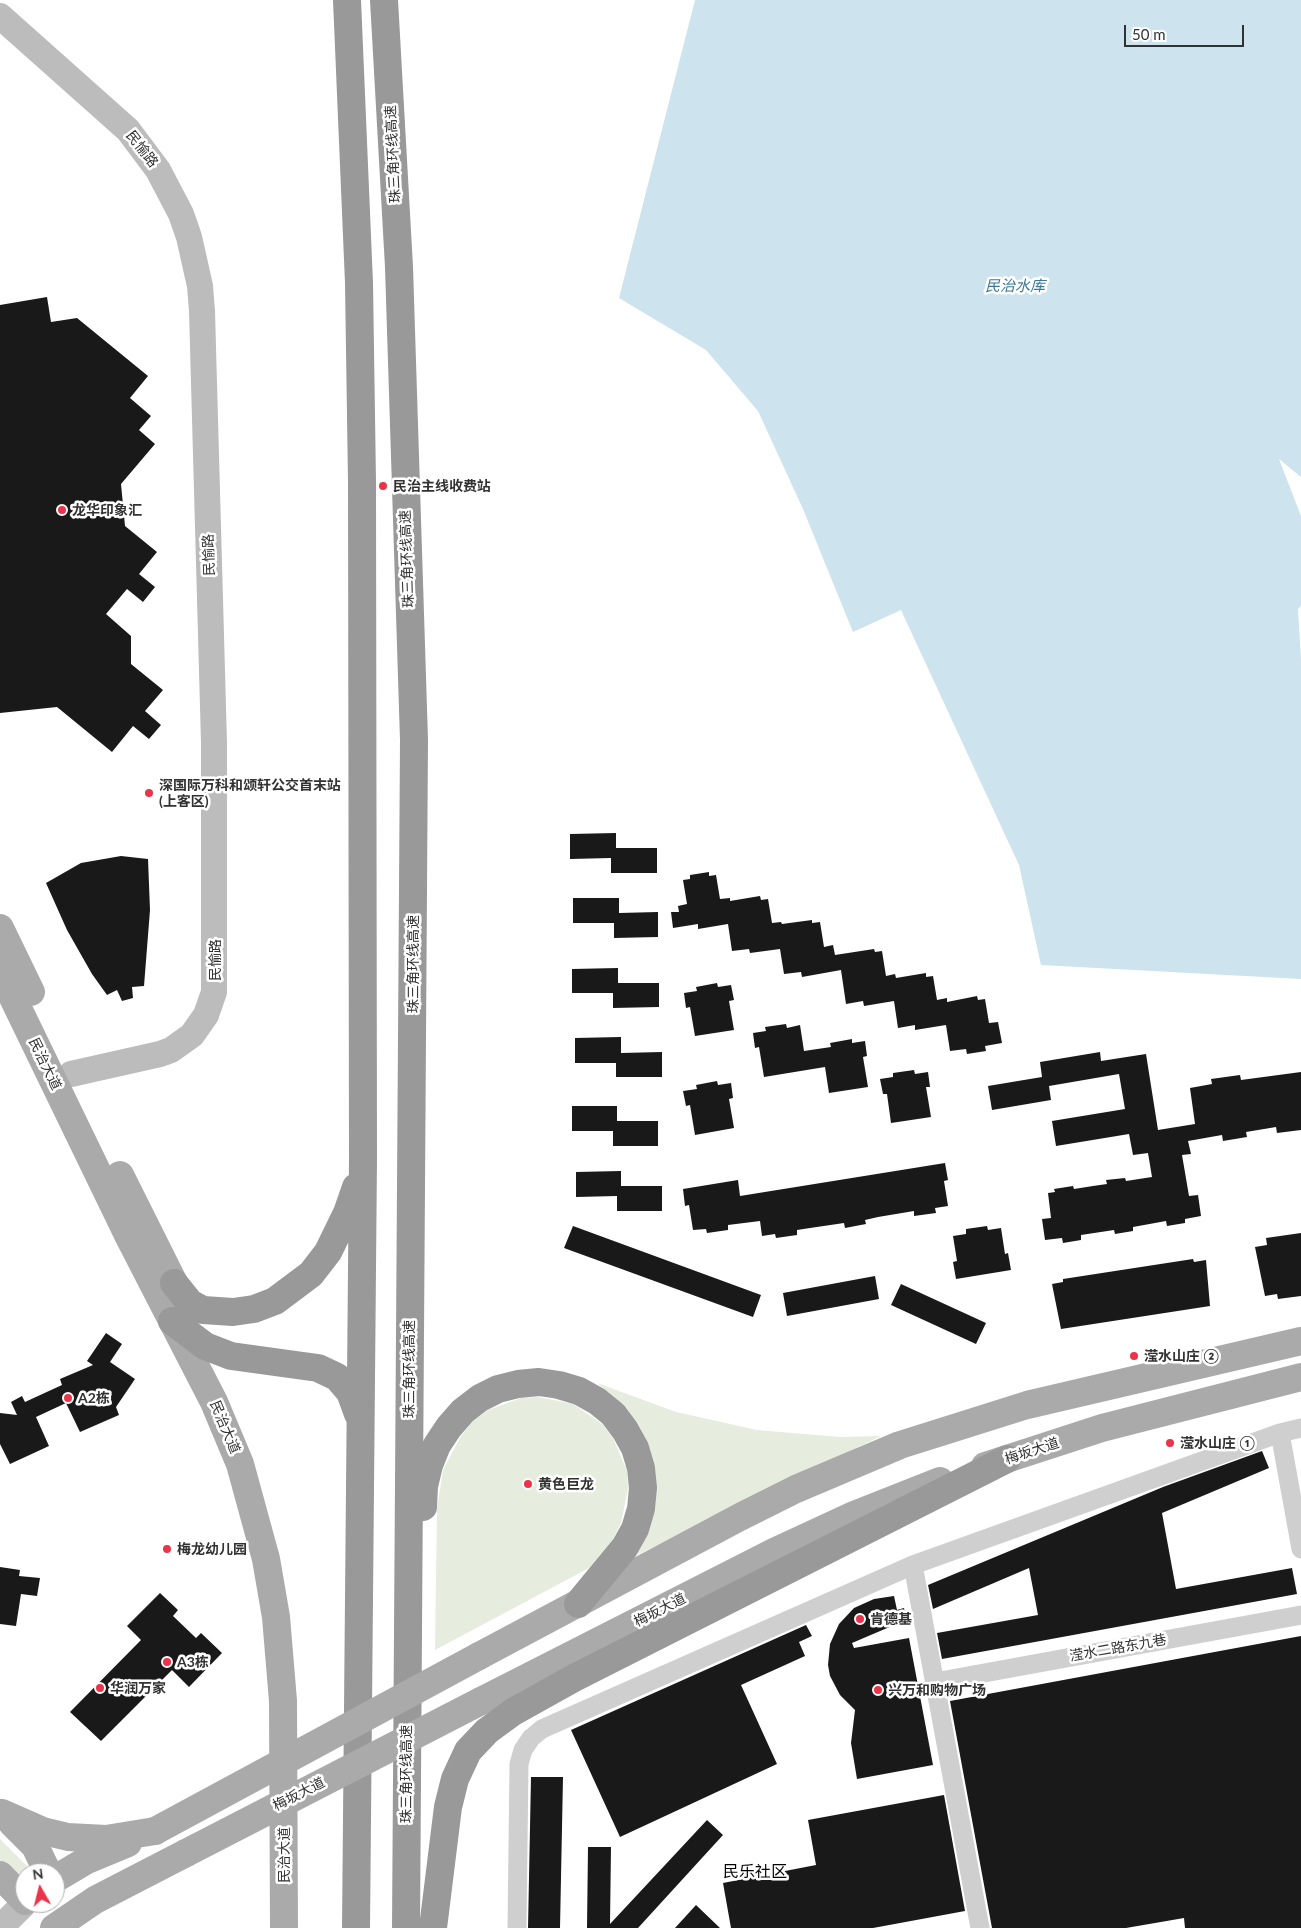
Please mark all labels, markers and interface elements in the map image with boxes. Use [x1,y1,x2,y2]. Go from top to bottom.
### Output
scale bar [1126,15,1246,47]
text: 50 m [1132,25,1166,43]
street label: 珠三角环线高速 [382,105,404,203]
street label: 民愉路 [122,127,162,171]
water label: 民治水库 [985,277,1045,295]
place label: 民治主线收费站 [393,478,491,494]
marker: 民治主线收费站 [377,480,389,492]
place label: 龙华印象汇 [72,502,142,518]
marker: 龙华印象汇 [56,504,68,516]
street label: 珠三角环线高速 [397,510,417,608]
street label: 民愉路 [200,534,218,576]
place label: 深国际万科和颂轩公交首末站 (上客区) [159,777,341,810]
marker: 深国际万科和颂轩公交首末站 (上客区) [143,787,155,799]
street label: 珠三角环线高速 [405,915,421,1013]
street label: 民愉路 [207,939,223,981]
street label: 民治大道 [25,1035,65,1093]
street label: 珠三角环线高速 [401,1320,417,1418]
place label: 滢水山庄 ② [1144,1348,1219,1364]
marker: 滢水山庄 ② [1128,1350,1140,1362]
place label: A2栋 [78,1390,110,1406]
marker: A2栋 [62,1392,74,1404]
street label: 民治大道 [206,1398,244,1456]
street label: 梅坂大道 [1003,1434,1061,1468]
place label: 滢水山庄 ① [1180,1435,1255,1451]
marker: 滢水山庄 ① [1164,1437,1176,1449]
place label: 黄色巨龙 [538,1476,594,1492]
marker: 黄色巨龙 [522,1478,534,1490]
place label: 梅龙幼儿园 [177,1541,247,1557]
marker: 梅龙幼儿园 [161,1543,173,1555]
street label: 梅坂大道 [631,1590,689,1630]
place label: 肯德基 [870,1611,912,1627]
marker: 肯德基 [854,1613,866,1625]
street label: 滢水二路东九巷 [1068,1631,1168,1665]
place label: A3栋 [177,1654,209,1670]
marker: A3栋 [161,1656,173,1668]
place label: 华润万家 [110,1680,166,1696]
marker: 华润万家 [94,1682,106,1694]
place label: 兴万和购物广场 [888,1682,986,1698]
marker: 兴万和购物广场 [872,1684,884,1696]
street label: 珠三角环线高速 [398,1725,414,1823]
street label: 梅坂大道 [270,1774,328,1814]
street label: 民治大道 [276,1827,292,1883]
district label: 民乐社区 [723,1862,787,1882]
north arrow [15,1863,65,1913]
text: N [31,1864,45,1883]

